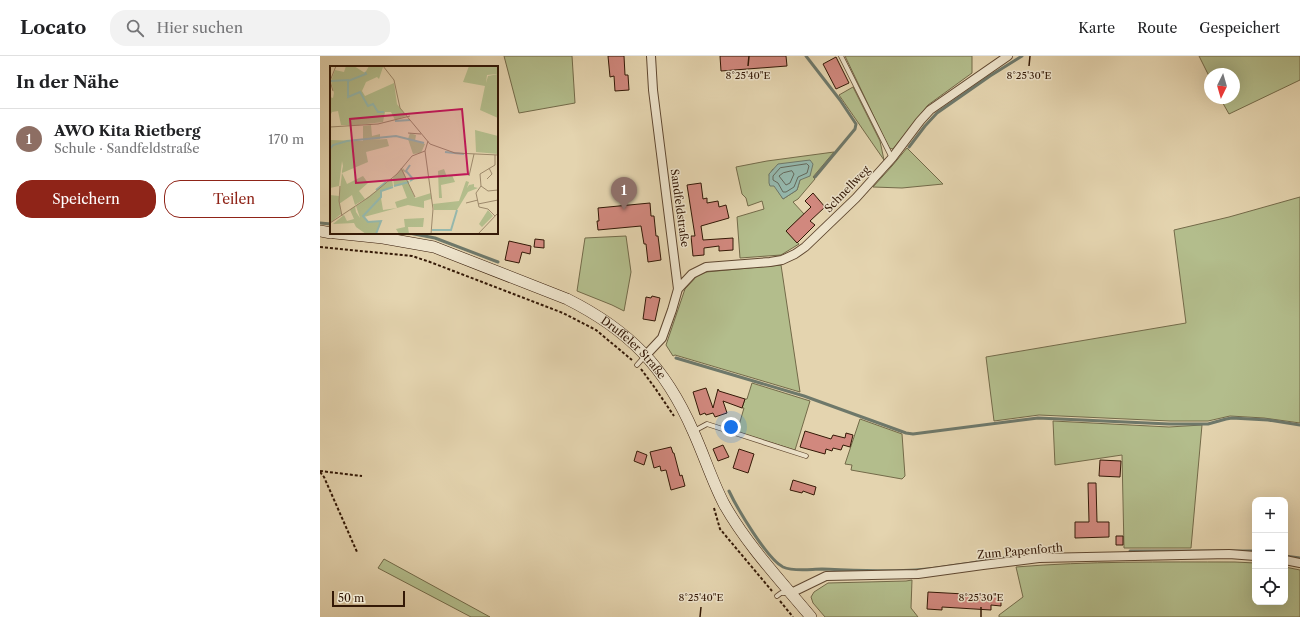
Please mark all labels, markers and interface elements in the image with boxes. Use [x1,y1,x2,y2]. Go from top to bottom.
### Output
search box [110,10,390,46]
text: Locato [20,16,86,39]
icon: search [124,17,146,39]
text: Hier suchen [156,18,243,37]
text: Karte [1078,19,1115,37]
text: Route [1137,19,1177,37]
text: Gespeichert [1199,19,1280,37]
inset map [330,66,498,234]
north arrow [1204,68,1240,104]
text: 8°25'40"E [726,69,770,82]
text: 8°25'30"E [1006,69,1052,82]
text: In der Nähe [16,72,119,92]
text: AWO Kita Rietberg [54,121,201,140]
text: 1 [26,131,32,147]
text: 170 m [268,131,304,147]
text: Schule · Sandfeldstraße [54,140,199,156]
street label: Schnellweg [821,163,873,215]
street label: Sandfeldstraße [668,168,692,248]
pin: 1 [611,177,637,210]
button: Speichern [16,180,156,218]
button: Teilen [164,180,304,218]
street label: Druffeler Straße [598,313,669,382]
your location [721,417,741,437]
map controls [1252,497,1288,605]
button: + [1252,497,1288,533]
button: − [1252,533,1288,569]
street label: Zum Papenforth [977,540,1064,562]
button: locate [1252,569,1288,605]
scale bar [332,589,405,608]
text: 50 m [338,591,364,605]
text: 8°25'40"E [679,591,723,604]
text: 8°25'30"E [958,591,1004,604]

